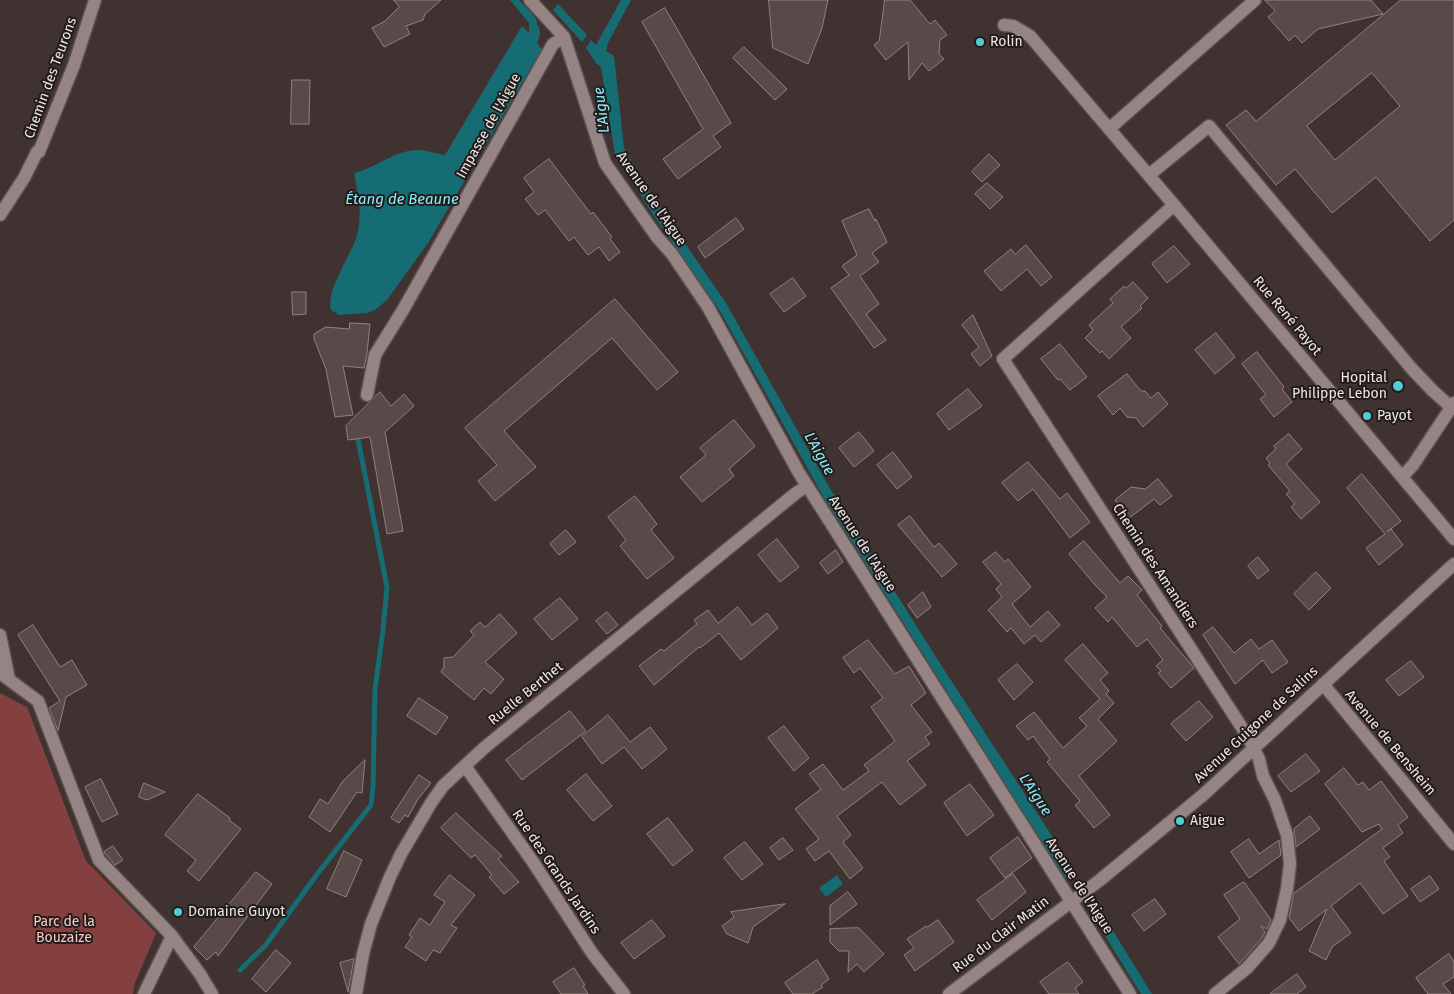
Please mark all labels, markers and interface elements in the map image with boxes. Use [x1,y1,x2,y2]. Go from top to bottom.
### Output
street label: Chemin des Teurons [21,15,81,141]
place label: Rolin [990,34,1023,50]
marker: Rolin [974,36,986,48]
street label: Impasse de l'Aigue [453,71,525,181]
water label: L'Aigue [590,86,614,134]
street label: Avenue de l'Aigue [612,149,690,249]
water label: Étang de Beaune [345,191,459,209]
street label: Rue René Payot [1249,273,1325,359]
place label: Hopital Philippe Lebon [1292,370,1387,402]
marker: Hopital Philippe Lebon [1391,379,1405,393]
place label: Payot [1377,408,1412,424]
marker: Payot [1361,410,1373,422]
water label: L'Aigue [800,429,838,479]
street label: Avenue de l'Aigue [825,493,899,595]
street label: Chemin des Amandiers [1108,501,1202,631]
street label: Ruelle Berthet [485,659,567,729]
street label: Avenue Guigone de Salins [1190,663,1322,787]
street label: Avenue de Bensheim [1341,687,1439,799]
water label: L'Aigue [1015,771,1055,819]
street label: Rue des Grands Jardins [508,807,604,937]
place label: Aigue [1190,813,1225,829]
marker: Aigue [1174,815,1186,827]
street label: Avenue de l'Aigue [1042,835,1116,937]
street label: Rue du Clair Matin [949,893,1053,977]
place label: Domaine Guyot [188,904,285,920]
marker: Domaine Guyot [172,906,184,918]
park label: Parc de la Bouzaize [33,914,95,946]

